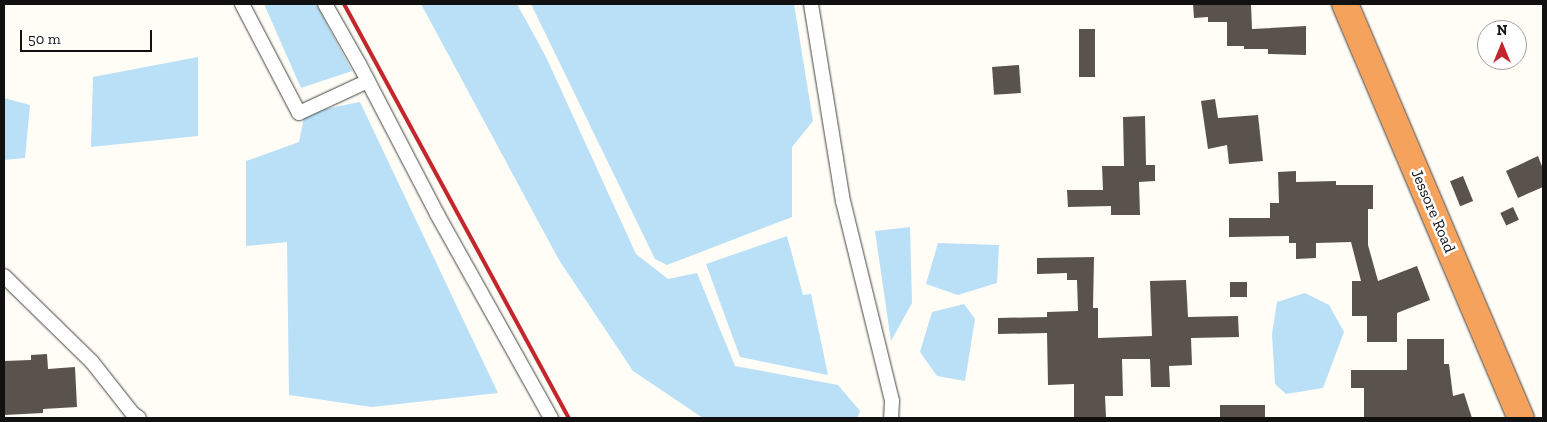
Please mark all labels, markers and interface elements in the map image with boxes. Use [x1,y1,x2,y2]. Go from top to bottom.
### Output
scale bar [22,20,155,52]
north arrow [1477,20,1527,70]
text: N [1497,22,1507,39]
text: 50 m [28,30,61,48]
street label: Jessore Road [1407,166,1459,256]

